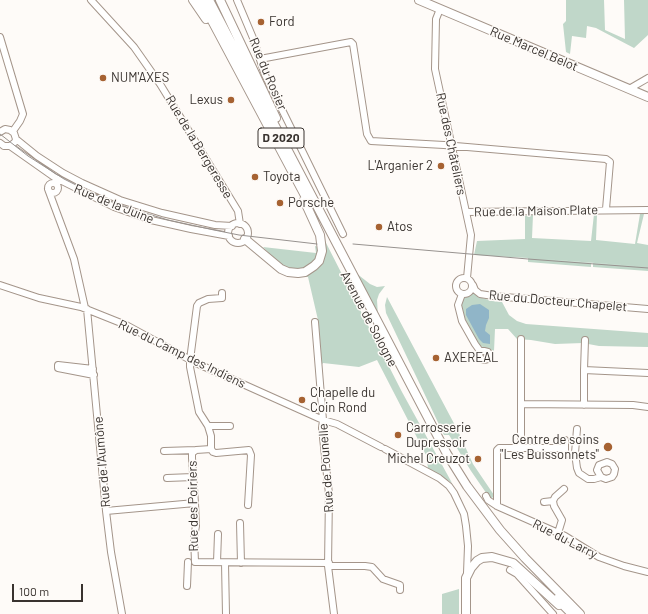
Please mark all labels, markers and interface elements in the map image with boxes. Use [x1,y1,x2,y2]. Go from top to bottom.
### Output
place label: Ford [269,14,295,30]
marker: Ford [256,17,266,27]
street label: Rue Marcel Belot [488,23,580,75]
street label: Rue du Rosier [246,35,290,113]
place label: NUM'AXES [111,70,169,86]
marker: NUM'AXES [98,73,108,83]
street label: Rue des Châteliers [433,91,469,197]
place label: Lexus [189,92,223,108]
street label: Rue de la Bergeresse [162,93,236,201]
marker: Lexus [226,95,236,105]
road number: D 2020 [258,128,304,148]
place label: L'Arganier 2 [368,158,433,174]
marker: L'Arganier 2 [436,161,446,171]
place label: Toyota [263,169,300,185]
marker: Toyota [250,172,260,182]
street label: Rue de la Juine [72,181,156,227]
place label: Porsche [288,195,334,211]
marker: Porsche [275,198,285,208]
street label: Rue de la Maison Plate [474,202,598,220]
place label: Atos [387,219,413,235]
marker: Atos [374,222,384,232]
street label: Avenue de Sologne [337,269,401,369]
street label: Rue du Docteur Chapelet [488,287,628,315]
street label: Rue du Camp des Indiens [116,316,248,392]
place label: AXEREAL [444,350,498,366]
marker: AXEREAL [431,353,441,363]
place label: Chapelle du Coin Rond [310,385,375,416]
marker: Chapelle du Coin Rond [297,395,307,405]
street label: Rue de l'Aumône [90,416,114,508]
place label: Carrosserie Dupressoir [406,420,471,451]
street label: Rue de Pounelle [315,423,337,513]
marker: Carrosserie Dupressoir [393,430,403,440]
place label: Centre de soins "Les Buissonnets" [500,432,599,463]
marker: Centre de soins "Les Buissonnets" [602,441,614,453]
place label: Michel Creuzot [387,451,470,467]
marker: Michel Creuzot [473,454,483,464]
street label: Rue des Poiriers [184,460,202,552]
street label: Rue du Larry [530,516,600,562]
scale bar [14,576,85,602]
text: 100 m [19,584,49,598]

